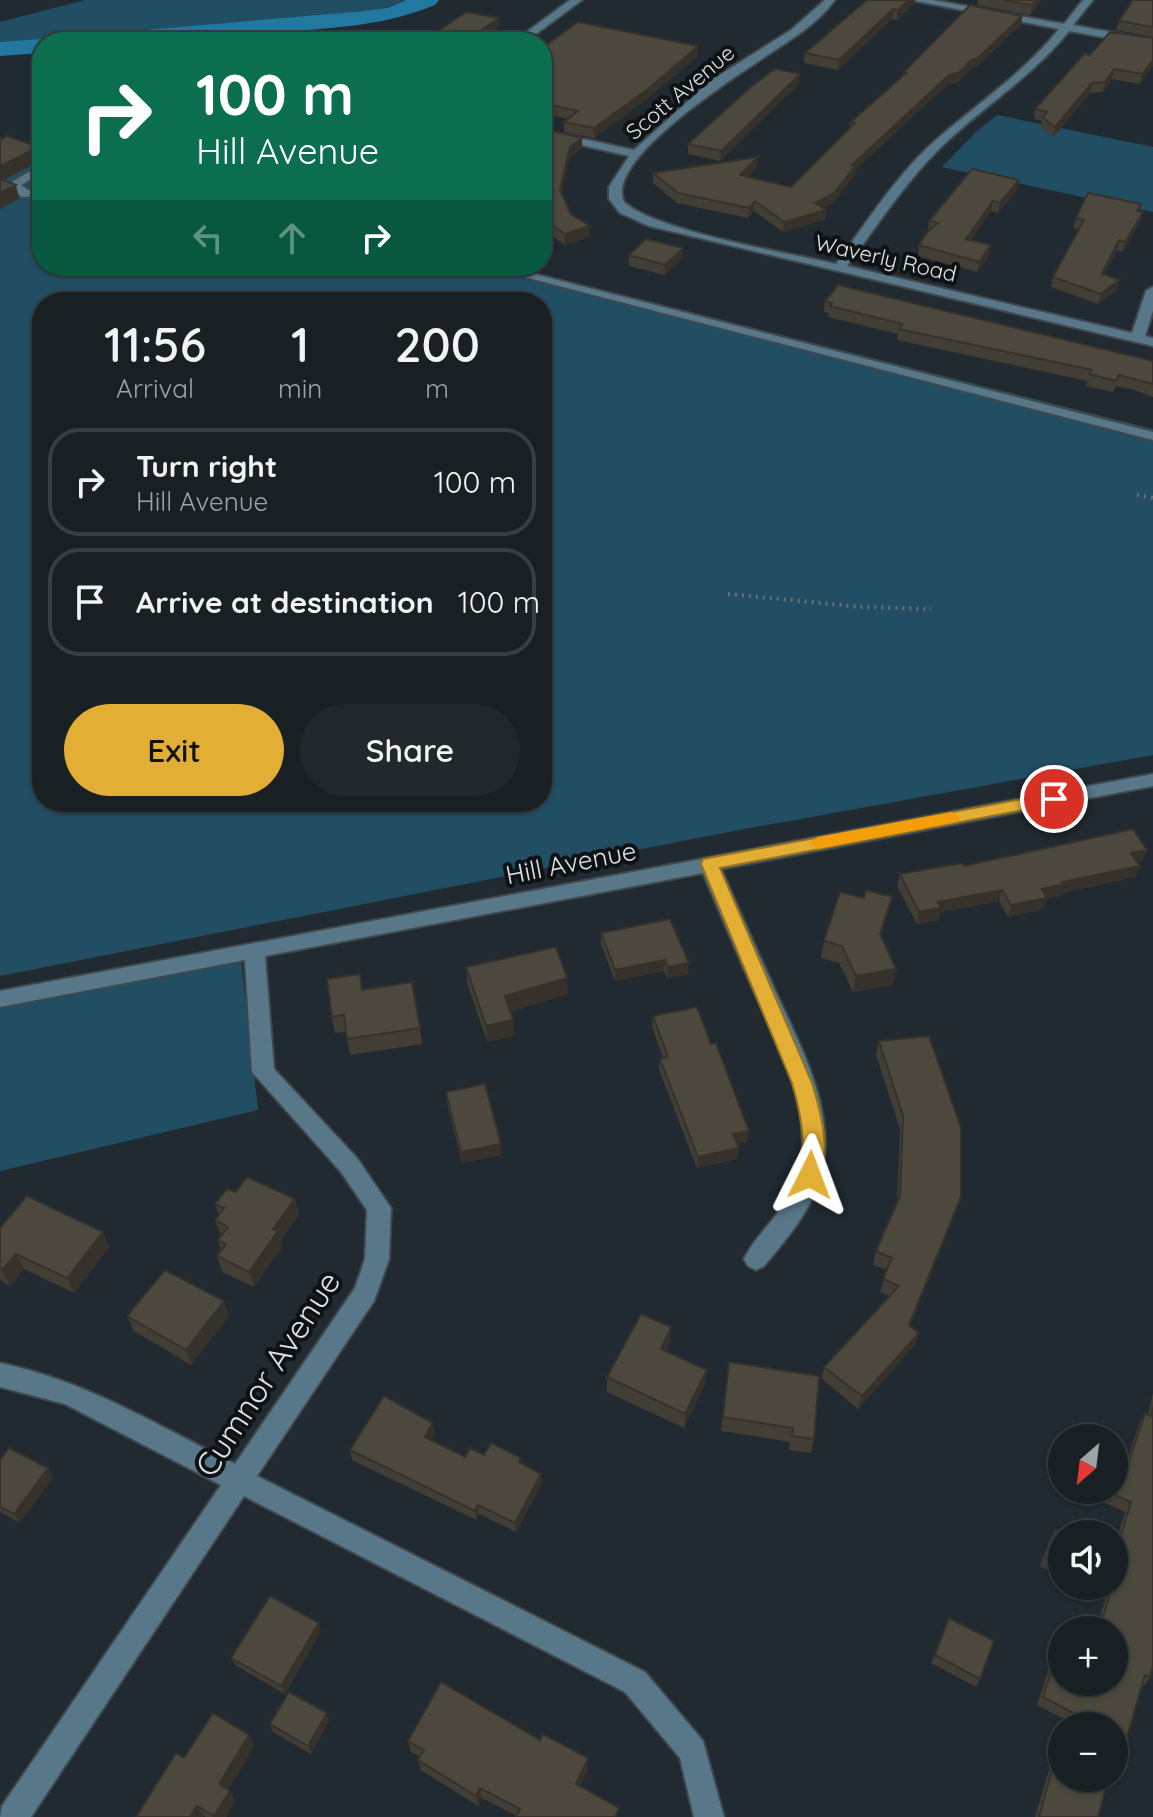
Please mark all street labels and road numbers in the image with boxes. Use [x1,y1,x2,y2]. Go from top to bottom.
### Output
street label: Scott Avenue [620,38,740,146]
street label: Waverly Road [813,228,959,288]
street label: Hill Avenue [503,834,639,891]
street label: Cumnor Avenue [186,1263,348,1484]

